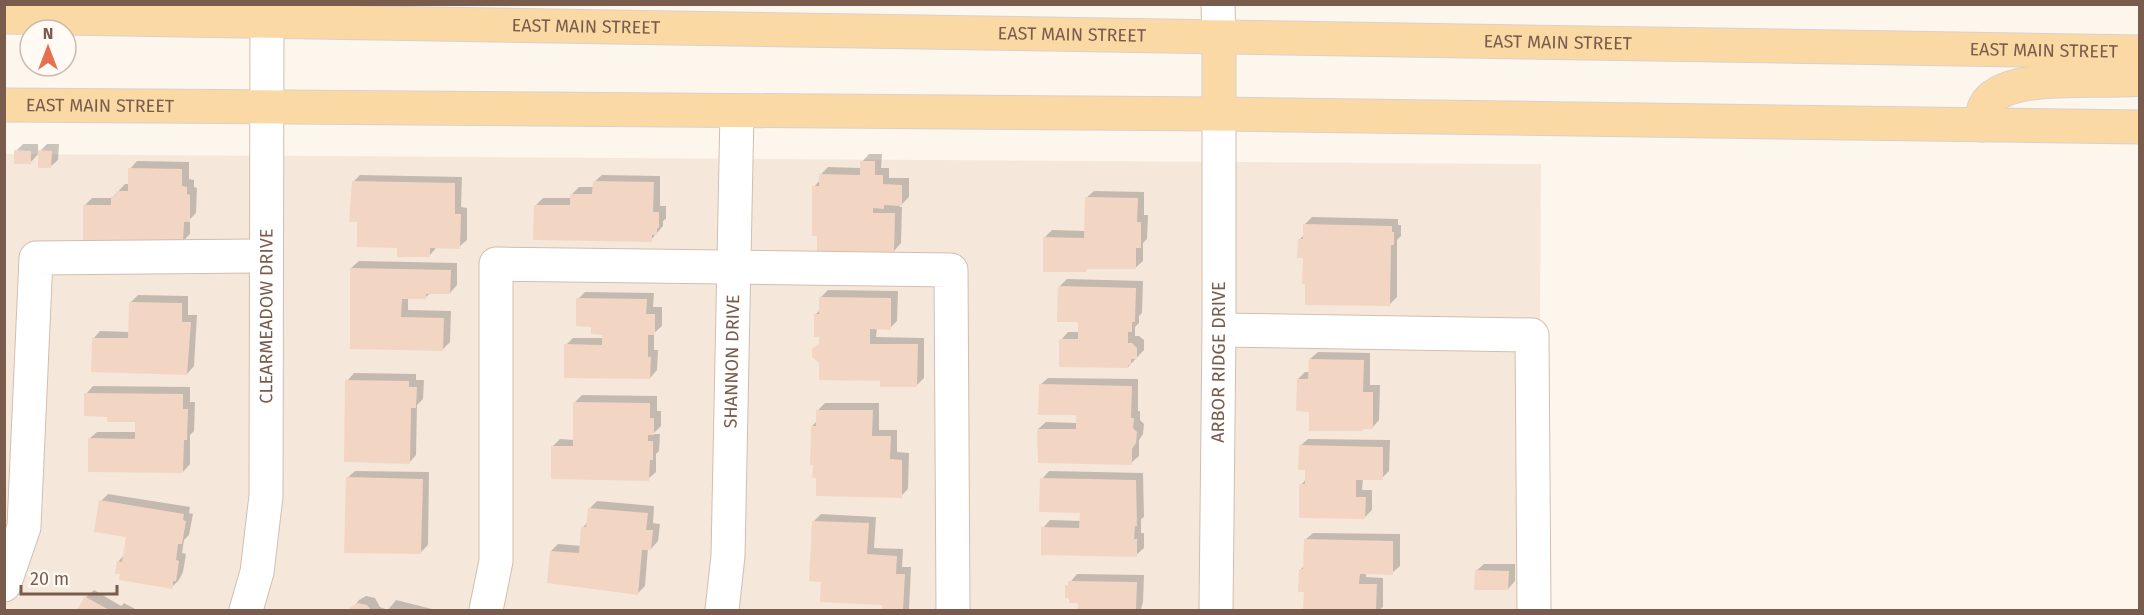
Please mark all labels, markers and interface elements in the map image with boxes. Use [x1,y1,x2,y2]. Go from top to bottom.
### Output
street label: EAST MAIN STREET [512,14,661,39]
north arrow [18,18,78,78]
street label: EAST MAIN STREET [997,22,1147,47]
text: N [43,24,53,43]
street label: EAST MAIN STREET [1483,30,1633,55]
street label: EAST MAIN STREET [1969,38,2119,63]
street label: EAST MAIN STREET [26,94,175,117]
street label: CLEARMEADOW DRIVE [255,229,278,404]
street label: ARBOR RIDGE DRIVE [1207,281,1230,443]
street label: SHANNON DRIVE [720,294,744,429]
scale bar [21,558,117,596]
text: 20 m [30,568,69,590]

